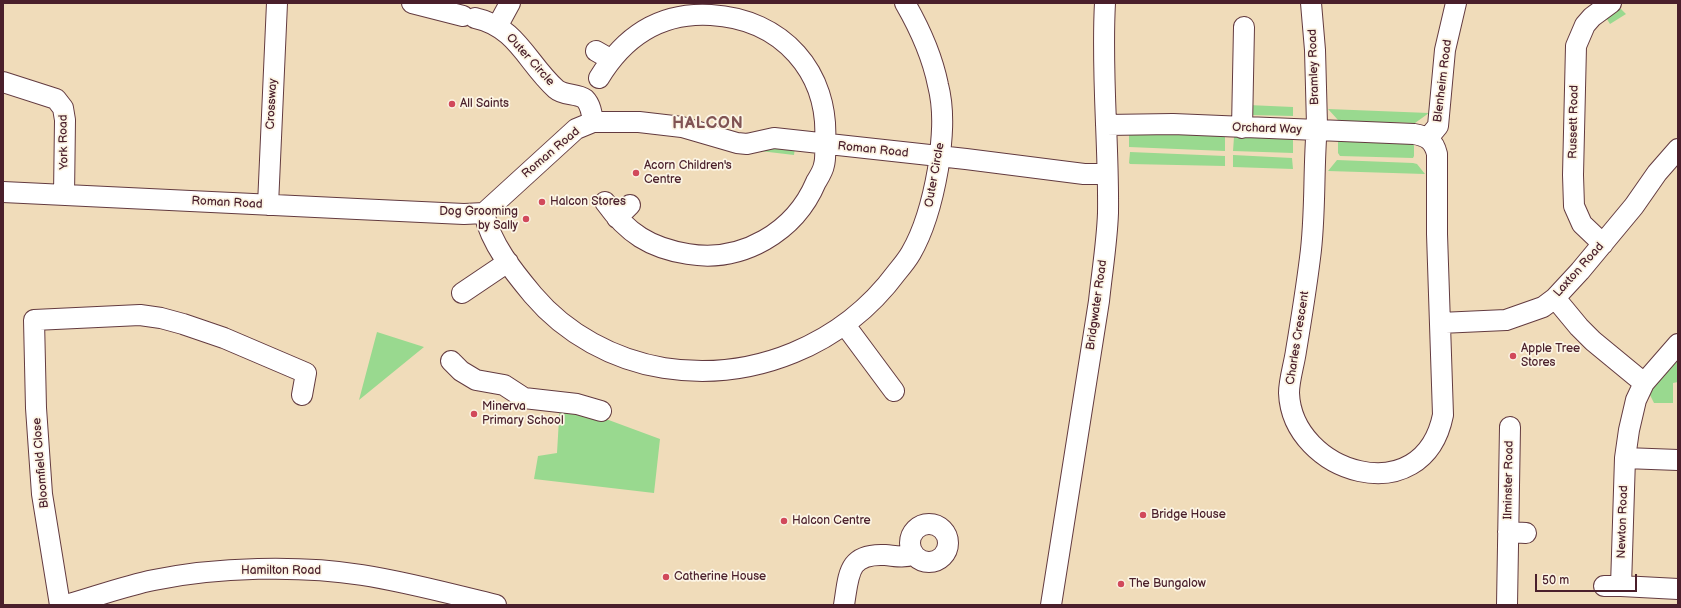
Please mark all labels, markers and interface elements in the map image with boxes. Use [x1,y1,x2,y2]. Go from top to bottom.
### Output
street label: Bramley Road [1305,29,1323,105]
street label: Outer Circle [503,31,557,89]
street label: Blenheim Road [1431,39,1455,123]
street label: Crossway [263,78,281,130]
street label: Russett Road [1566,85,1582,159]
place label: All Saints [460,97,509,111]
marker: All Saints [447,99,457,109]
street label: York Road [56,114,72,170]
district label: HALCON [672,114,744,134]
street label: Orchard Way [1232,121,1302,137]
street label: Roman Road [519,125,583,181]
street label: Roman Road [837,139,909,161]
street label: Outer Circle [922,142,948,208]
place label: Acorn Children's Centre [644,159,732,187]
marker: Acorn Children's Centre [631,168,641,178]
street label: Roman Road [191,194,263,212]
place label: Halcon Stores [550,195,626,209]
marker: Halcon Stores [537,197,547,207]
place label: Dog Grooming by Sally [439,205,518,233]
marker: Dog Grooming by Sally [521,214,531,224]
street label: Laxton Road [1551,240,1607,300]
street label: Bridgwater Road [1084,259,1110,351]
street label: Charles Crescent [1283,290,1313,386]
place label: Apple Tree Stores [1521,342,1580,370]
marker: Apple Tree Stores [1508,351,1518,361]
place label: Minerva Primary School [482,400,564,428]
marker: Minerva Primary School [469,409,479,419]
street label: Bloomfield Close [30,417,52,509]
street label: Ilminster Road [1501,440,1517,520]
street label: Newton Road [1615,485,1631,559]
place label: Bridge House [1151,508,1226,522]
marker: Bridge House [1138,510,1148,520]
place label: Halcon Centre [792,514,871,528]
marker: Halcon Centre [779,516,789,526]
street label: Hamilton Road [241,564,321,578]
scale bar [1537,566,1639,592]
place label: Catherine House [674,570,766,584]
marker: Catherine House [661,572,671,582]
text: 50 m [1542,573,1569,588]
place label: The Bungalow [1129,577,1206,591]
marker: The Bungalow [1116,579,1126,589]

